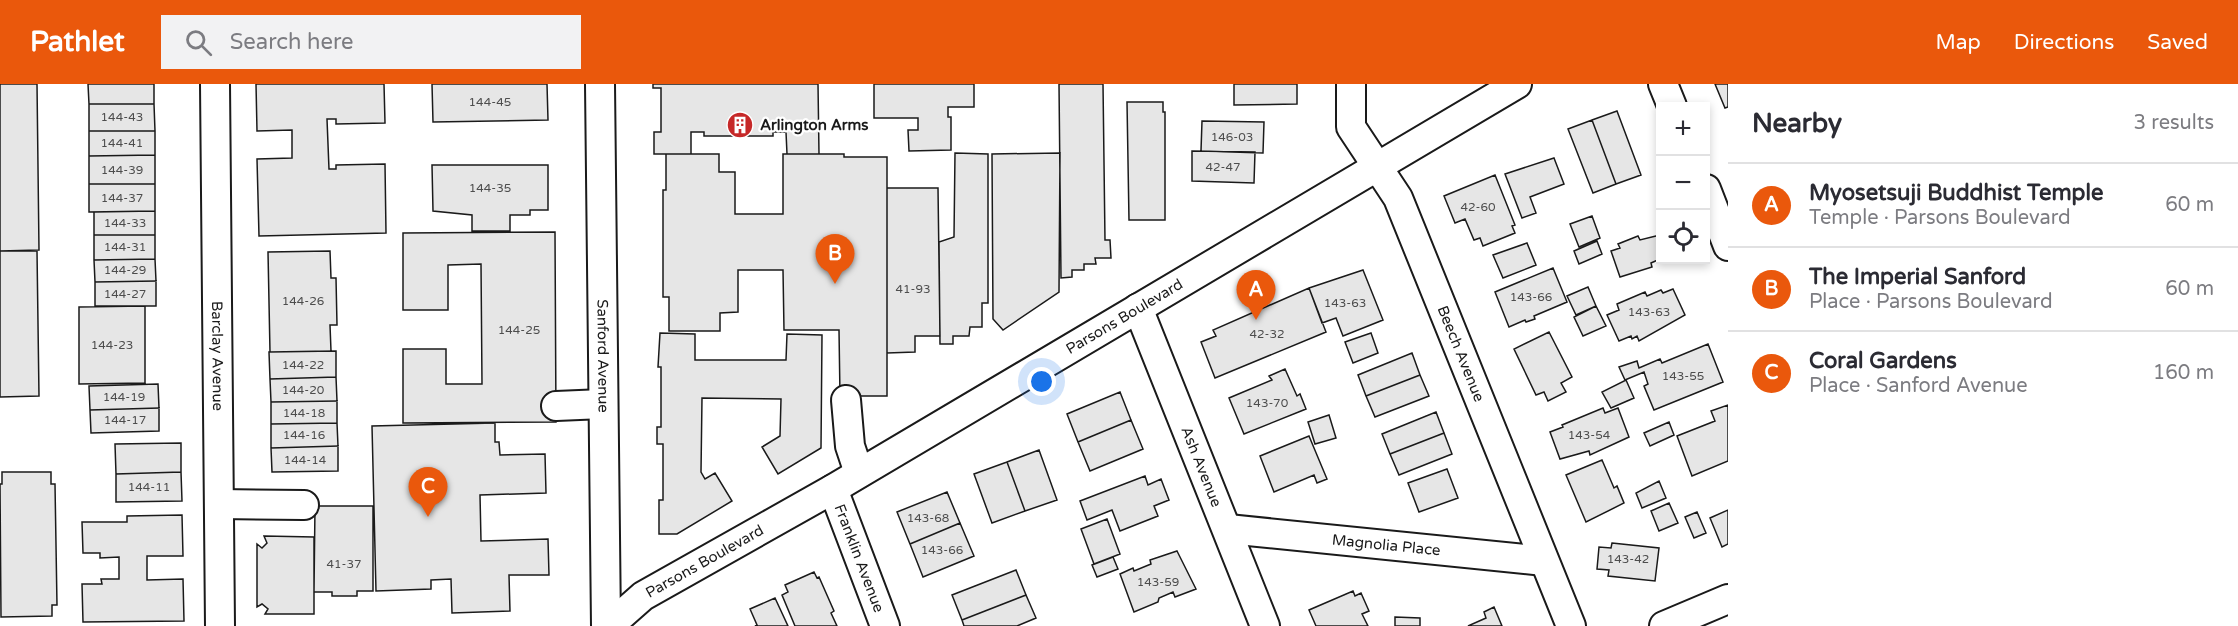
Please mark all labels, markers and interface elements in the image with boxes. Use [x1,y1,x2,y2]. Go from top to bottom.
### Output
search box [161,15,581,69]
text: Pathlet [30,25,125,59]
icon: search [182,26,215,59]
text: Search here [230,29,353,55]
text: Map [1935,30,1981,55]
text: Directions [2014,30,2114,55]
text: Saved [2147,30,2208,55]
house number: 144-45 [469,95,511,109]
map controls [1656,102,1710,264]
button: + [1656,102,1710,156]
text: Nearby [1752,108,1842,139]
house number: 144-43 [101,110,143,124]
building icon: Arlington Arms [725,110,755,140]
text: 3 results [2134,111,2214,135]
place label: Arlington Arms [760,116,869,135]
house number: 146-03 [1211,130,1253,144]
house number: 144-41 [101,136,143,150]
button: − [1656,156,1710,210]
house number: 42-47 [1205,160,1241,174]
house number: 144-39 [101,163,143,177]
text: Myosetsuji Buddhist Temple [1809,180,2103,206]
house number: 144-35 [469,181,511,195]
house number: 144-37 [101,191,143,205]
text: A [1764,193,1779,217]
text: 60 m [2165,193,2214,217]
house number: 42-60 [1460,200,1496,214]
text: Temple · Parsons Boulevard [1809,206,2071,230]
button: locate [1656,210,1710,264]
house number: 144-33 [104,216,146,230]
pin: B [816,234,854,284]
house number: 144-31 [104,240,146,254]
house number: 144-29 [104,263,146,277]
text: The Imperial Sanford [1809,264,2026,290]
pin: A [1236,270,1276,320]
street label: Parsons Boulevard [1063,275,1186,358]
text: B [1765,277,1778,301]
text: 60 m [2165,277,2214,301]
house number: 41-93 [895,282,931,296]
house number: 144-27 [104,287,146,301]
house number: 143-66 [1510,290,1552,304]
text: Place · Parsons Boulevard [1809,290,2053,314]
house number: 144-26 [282,294,324,308]
house number: 143-63 [1324,296,1366,310]
street label: Sanford Avenue [593,299,613,413]
street label: Barclay Avenue [208,301,227,411]
street label: Beech Avenue [1433,303,1488,404]
house number: 143-63 [1628,305,1670,319]
house number: 144-25 [498,323,540,337]
house number: 42-32 [1249,327,1285,341]
house number: 144-23 [91,338,133,352]
text: Coral Gardens [1809,348,1957,374]
house number: 144-22 [282,358,324,372]
text: C [1765,361,1778,385]
text: 160 m [2153,361,2214,385]
your location [1027,367,1056,396]
house number: 143-55 [1662,369,1704,383]
text: Place · Sanford Avenue [1809,374,2028,398]
house number: 144-20 [282,383,325,397]
house number: 144-19 [103,390,145,404]
house number: 143-70 [1246,396,1289,410]
house number: 144-18 [283,406,325,420]
house number: 144-17 [104,413,146,427]
street label: Ash Avenue [1177,424,1226,510]
house number: 144-16 [283,428,325,442]
house number: 143-54 [1568,428,1611,442]
house number: 144-14 [284,453,327,467]
pin: C [408,468,448,517]
house number: 144-11 [128,480,170,494]
street label: Franklin Avenue [831,501,888,615]
house number: 143-68 [907,511,949,525]
street label: Parsons Boulevard [642,521,767,602]
street label: Magnolia Place [1331,531,1441,559]
house number: 143-66 [921,543,963,557]
house number: 143-42 [1607,552,1649,566]
house number: 41-37 [326,557,362,571]
house number: 143-59 [1137,575,1179,589]

